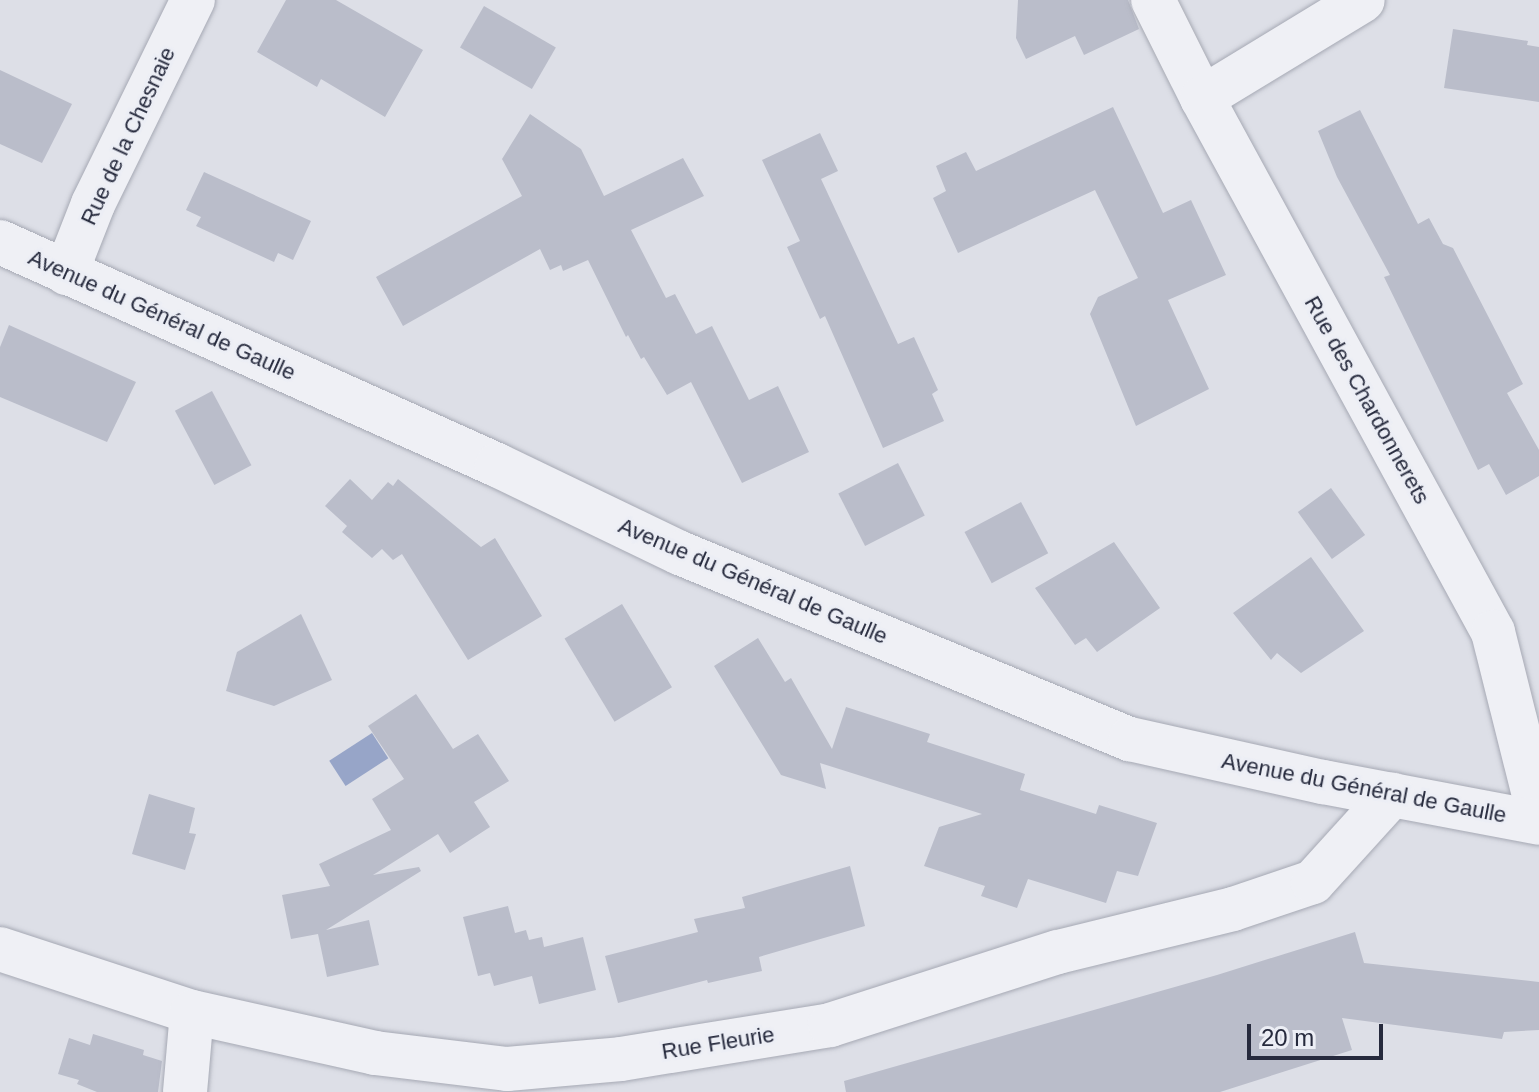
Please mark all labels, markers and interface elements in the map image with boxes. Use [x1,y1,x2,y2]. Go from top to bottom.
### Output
street label: Rue de la Chesnaie [75,43,181,229]
street label: Avenue du Général de Gaulle [24,244,300,386]
street label: Rue des Chardonnerets [1299,291,1435,509]
street label: Avenue du Général de Gaulle [615,512,891,650]
street label: Avenue du Général de Gaulle [1219,747,1509,829]
scale bar [1251,1008,1387,1058]
street label: Rue Fleurie [660,1021,776,1065]
text: 20 m [1261,1024,1314,1051]

